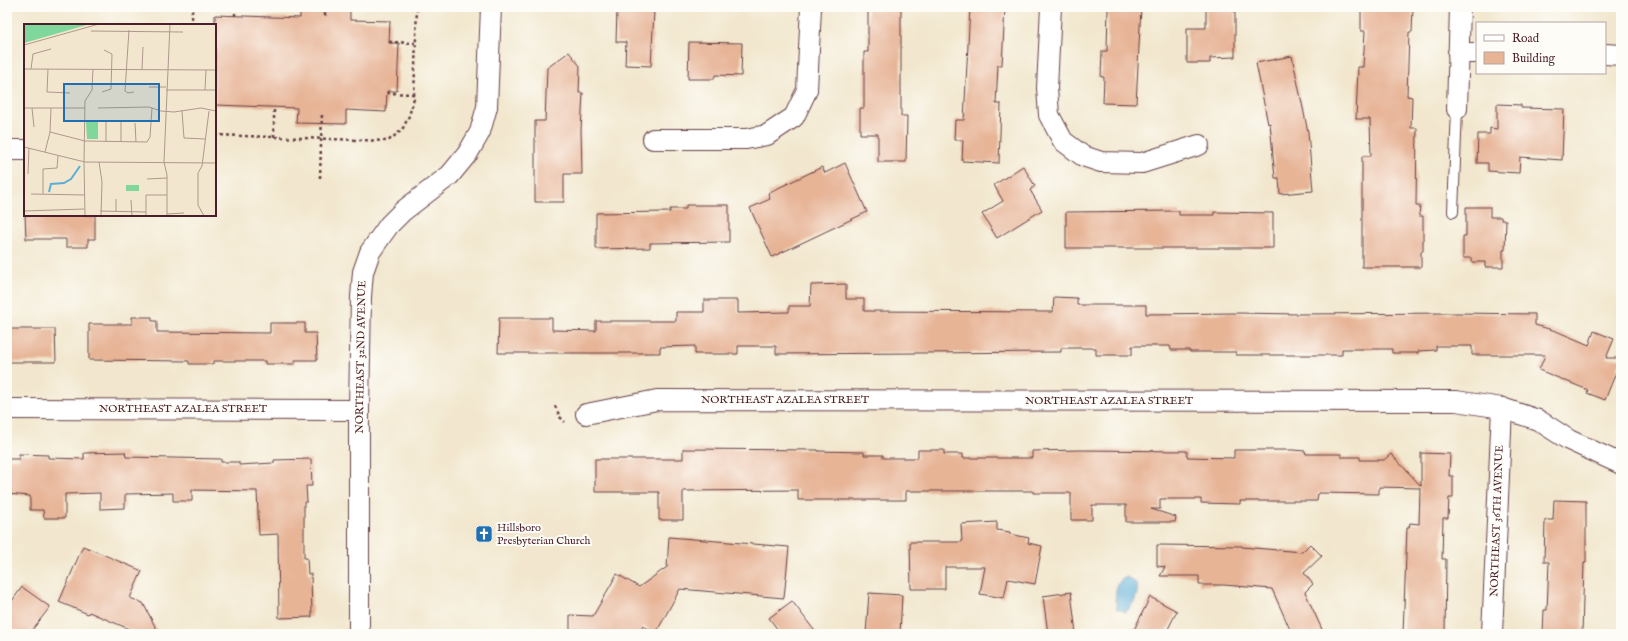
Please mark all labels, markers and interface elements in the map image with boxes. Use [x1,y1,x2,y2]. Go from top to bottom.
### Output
legend [1476,22,1606,74]
inset map [24,24,216,216]
text: Road [1512,31,1540,46]
text: Building [1512,51,1556,66]
street label: NORTHEAST 32ND AVENUE [353,280,369,434]
street label: NORTHEAST AZALEA STREET [701,393,869,407]
street label: NORTHEAST AZALEA STREET [1025,394,1193,408]
street label: NORTHEAST AZALEA STREET [99,402,267,416]
street label: NORTHEAST 36TH AVENUE [1487,444,1507,597]
place label: Hillsboro Presbyterian Church [497,521,590,548]
church icon: Hillsboro Presbyterian Church [474,524,494,544]

